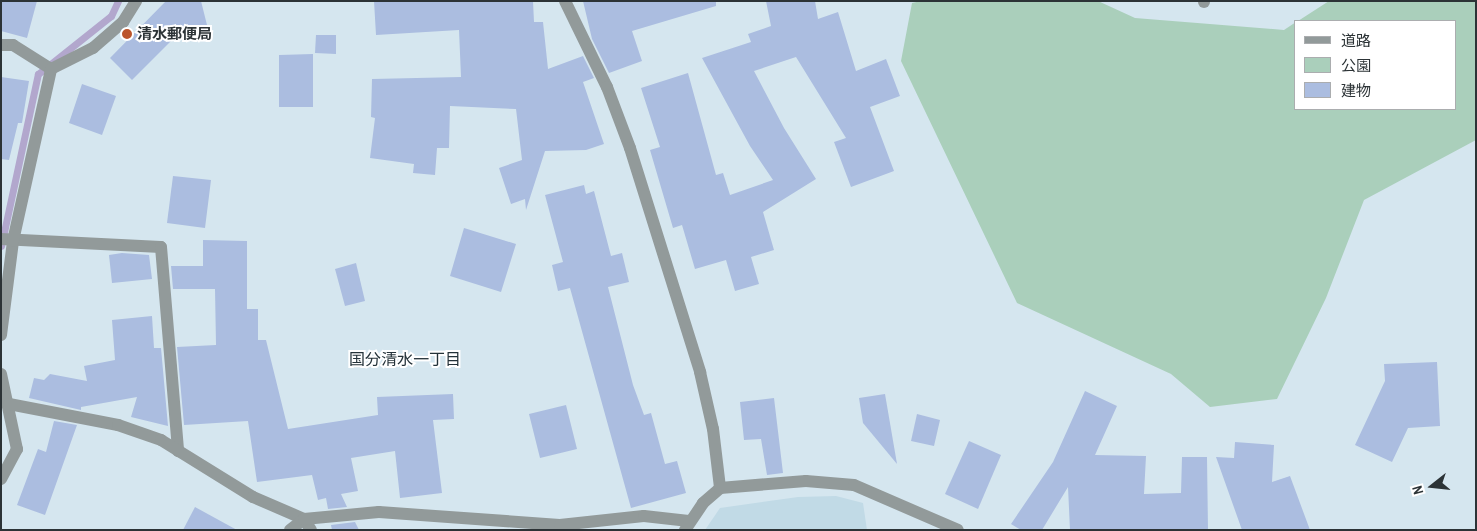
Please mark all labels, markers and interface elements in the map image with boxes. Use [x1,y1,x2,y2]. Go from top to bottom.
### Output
legend [1294,20,1457,110]
place label: 清水郵便局 [137,25,212,43]
marker: 清水郵便局 [121,28,133,40]
text: 道路 [1341,30,1371,51]
text: 公園 [1341,55,1371,76]
text: 建物 [1341,80,1371,101]
district label: 国分清水一丁目 [349,349,461,369]
north arrow [1407,461,1457,511]
text: N [1408,484,1427,497]

